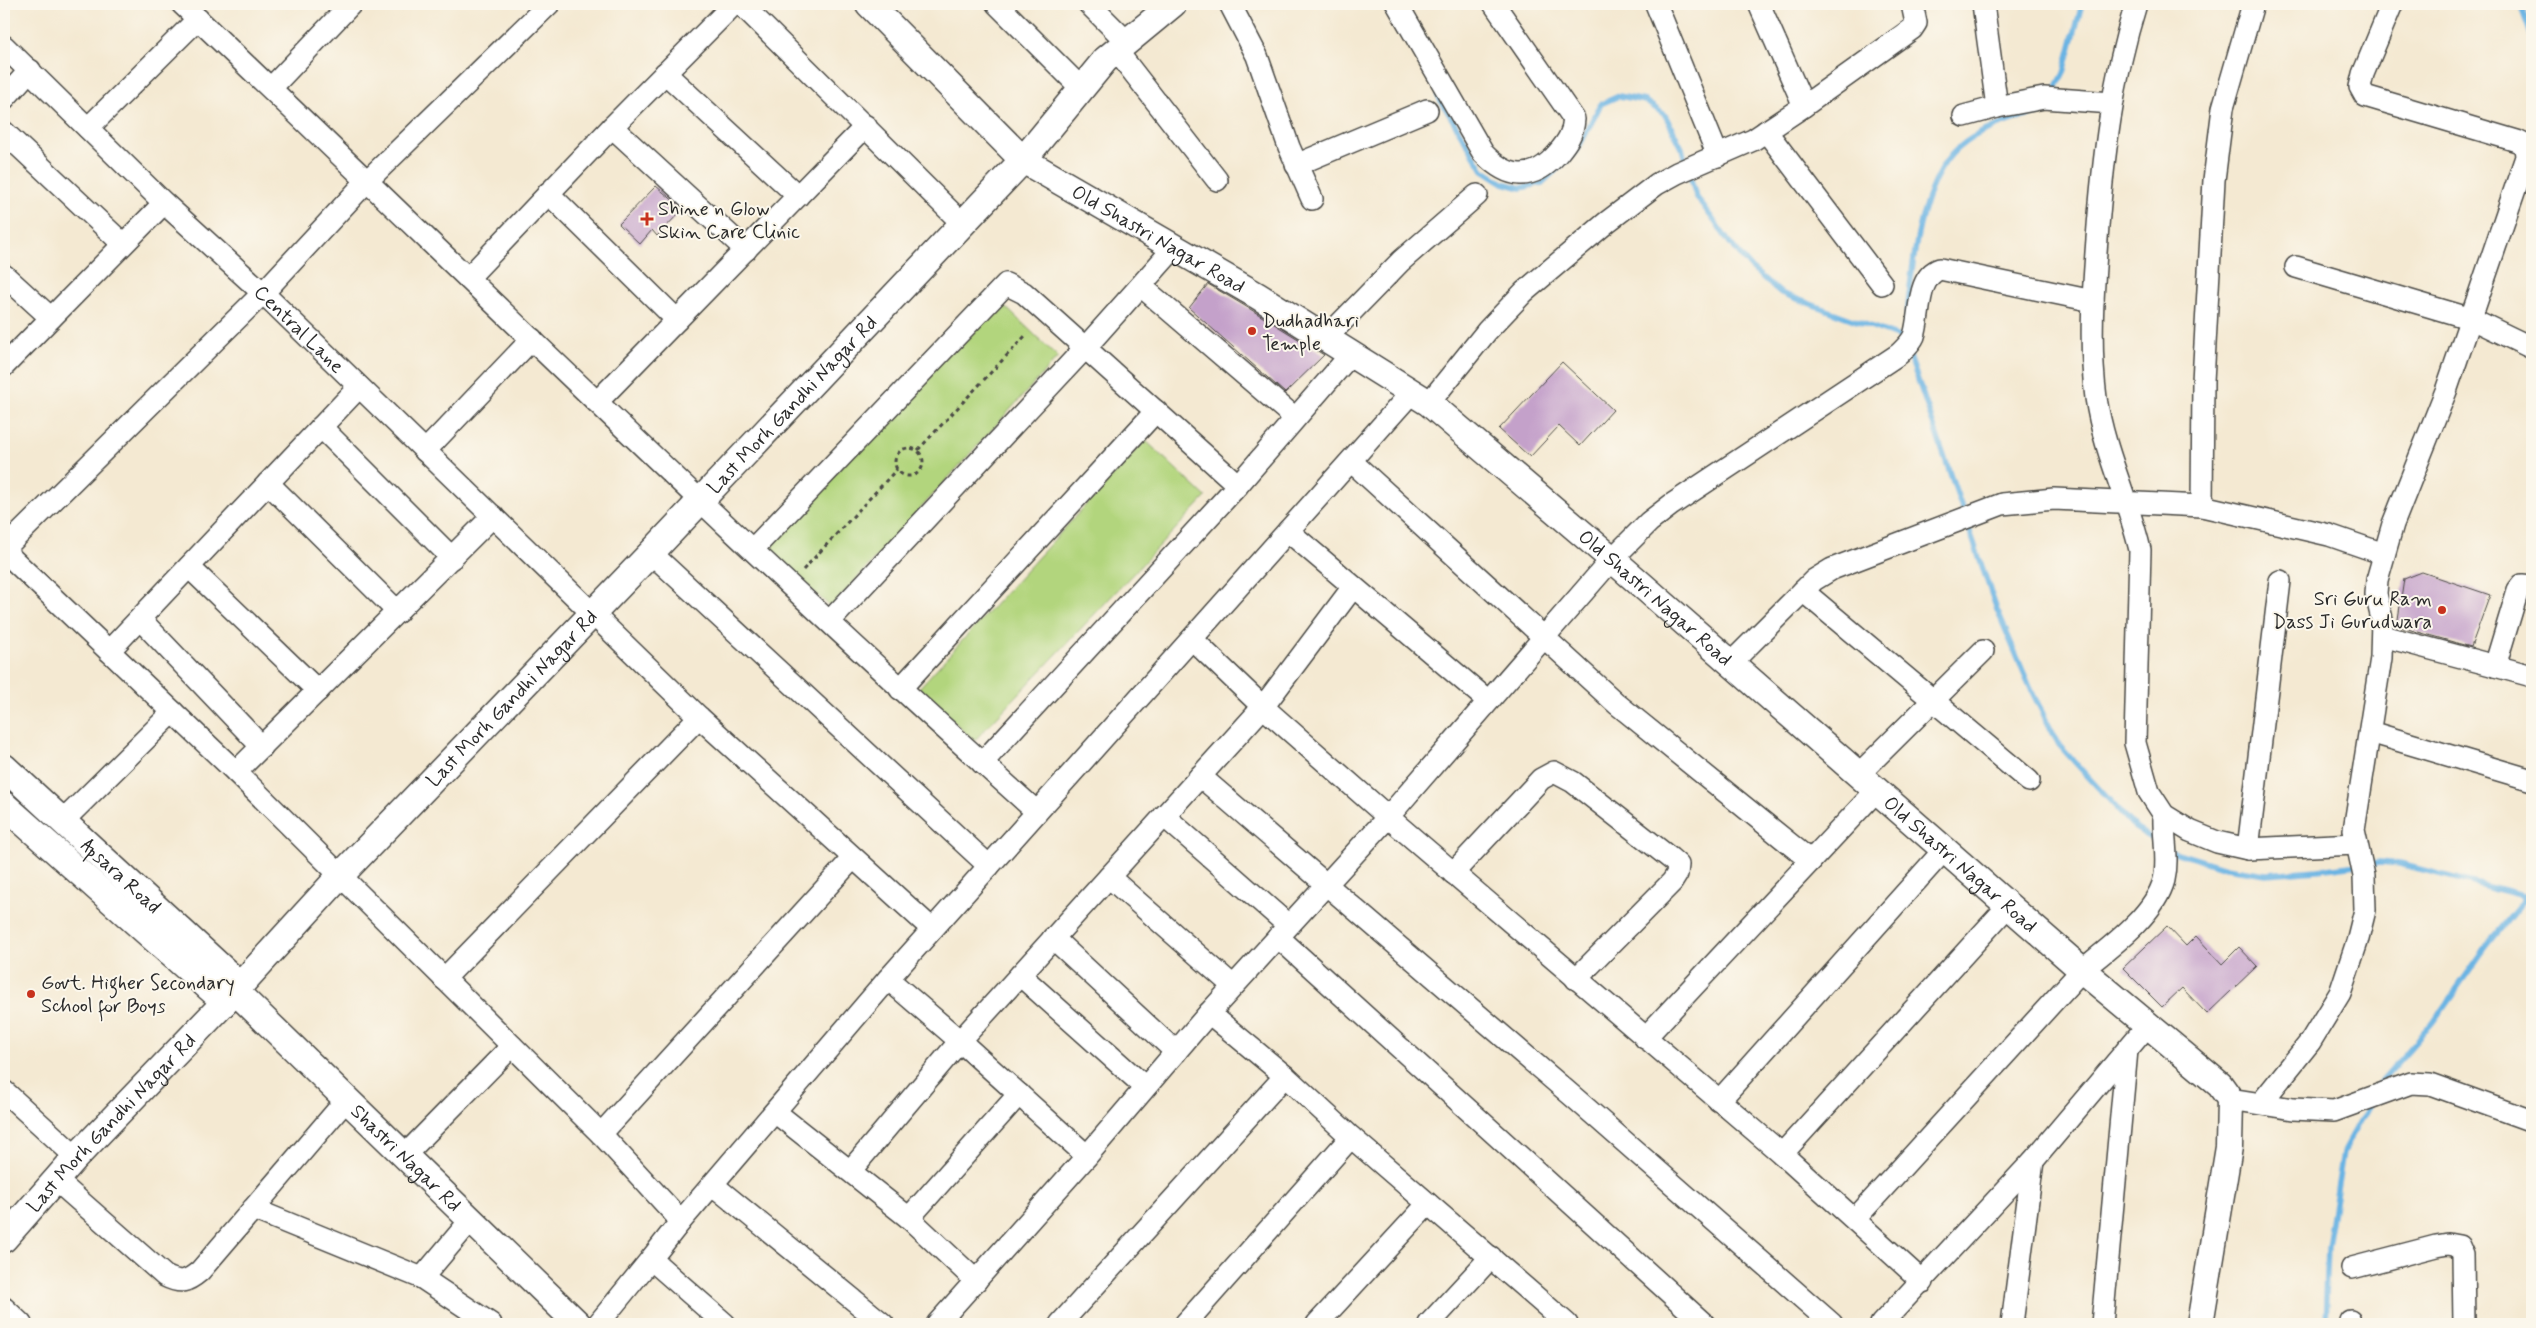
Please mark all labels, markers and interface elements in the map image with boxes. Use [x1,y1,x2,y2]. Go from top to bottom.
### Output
street label: Old Shastri Nagar Road [1066,179,1250,301]
place label: Shine n Glow Skin Care Clinic [658,196,800,246]
marker: Shine n Glow Skin Care Clinic [640,212,654,226]
street label: Central Lane [247,279,350,380]
place label: Dudhadhari Temple [1262,308,1359,358]
street label: Last Morh Gandhi Nagar Rd [702,310,884,500]
marker: Dudhadhari Temple [1246,325,1258,337]
street label: Old Shastri Nagar Road [1572,524,1737,673]
place label: Sri Guru Ram Dass Ji Gurudwara [2272,586,2432,636]
street label: Last Morh Gandhi Nagar Rd [421,604,604,793]
marker: Sri Guru Ram Dass Ji Gurudwara [2436,604,2448,616]
street label: Old Shastri Nagar Road [1877,790,2042,940]
street label: Apsara Road [74,833,166,920]
place label: Govt. Higher Secondary School for Boys [41,970,235,1022]
marker: Govt. Higher Secondary School for Boys [25,988,37,1000]
street label: Last Morh Gandhi Nagar Rd [21,1028,203,1219]
street label: Shastri Nagar Rd [344,1099,467,1218]

